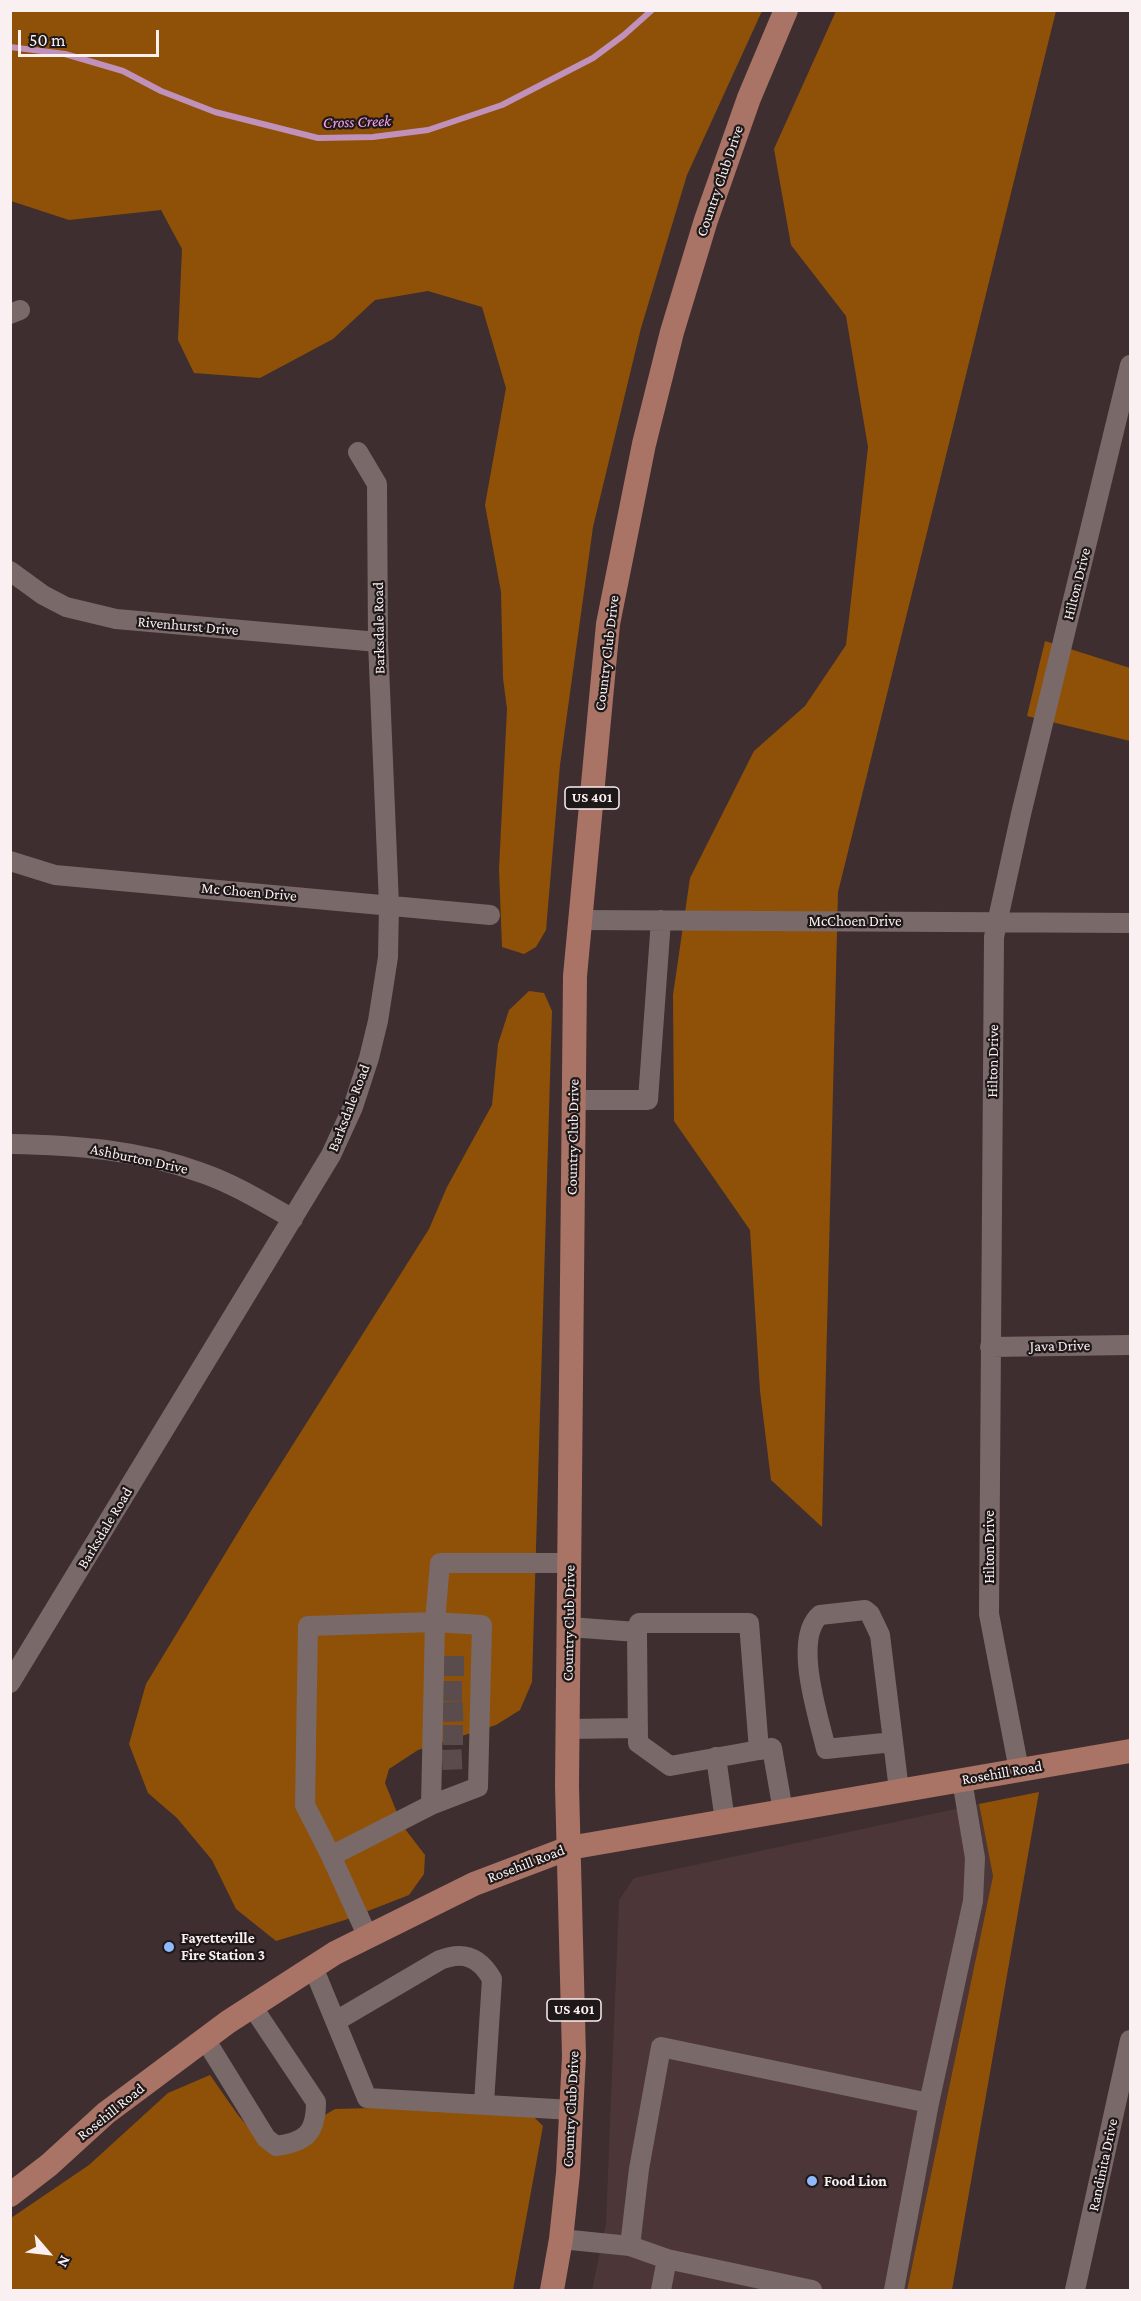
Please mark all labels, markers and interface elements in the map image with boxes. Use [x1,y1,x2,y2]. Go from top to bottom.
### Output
scale bar [21,18,162,56]
text: 50 m [29,30,66,50]
water label: Cross Creek [323,111,391,133]
street label: Country Club Drive [693,123,747,239]
street label: Hilton Drive [1059,546,1095,622]
street label: Barksdale Road [369,582,389,674]
street label: Country Club Drive [591,594,623,712]
street label: Rivenhurst Drive [137,613,239,639]
road number: US 401 [565,787,619,809]
street label: Mc Choen Drive [200,879,298,905]
street label: McChoen Drive [808,912,902,930]
street label: Hilton Drive [983,1024,1003,1098]
street label: Barksdale Road [324,1062,374,1154]
street label: Country Club Drive [563,1079,583,1195]
street label: Ashburton Drive [89,1140,189,1178]
street label: Java Drive [1030,1336,1090,1356]
street label: Barksdale Road [74,1484,136,1572]
street label: Hilton Drive [980,1510,998,1584]
street label: Country Club Drive [559,1565,579,1681]
street label: Rosehill Road [960,1757,1044,1789]
street label: Rosehill Road [485,1841,567,1887]
place label: Fayetteville Fire Station 3 [181,1929,265,1964]
marker: Fayetteville Fire Station 3 [162,1940,176,1954]
road number: US 401 [547,1999,601,2021]
street label: Country Club Drive [559,2051,583,2167]
street label: Rosehill Road [74,2079,148,2145]
street label: Randinita Drive [1084,2117,1122,2213]
place label: Food Lion [824,2172,887,2190]
marker: Food Lion [805,2174,819,2188]
north arrow [18,2223,78,2283]
text: N [54,2253,74,2270]

